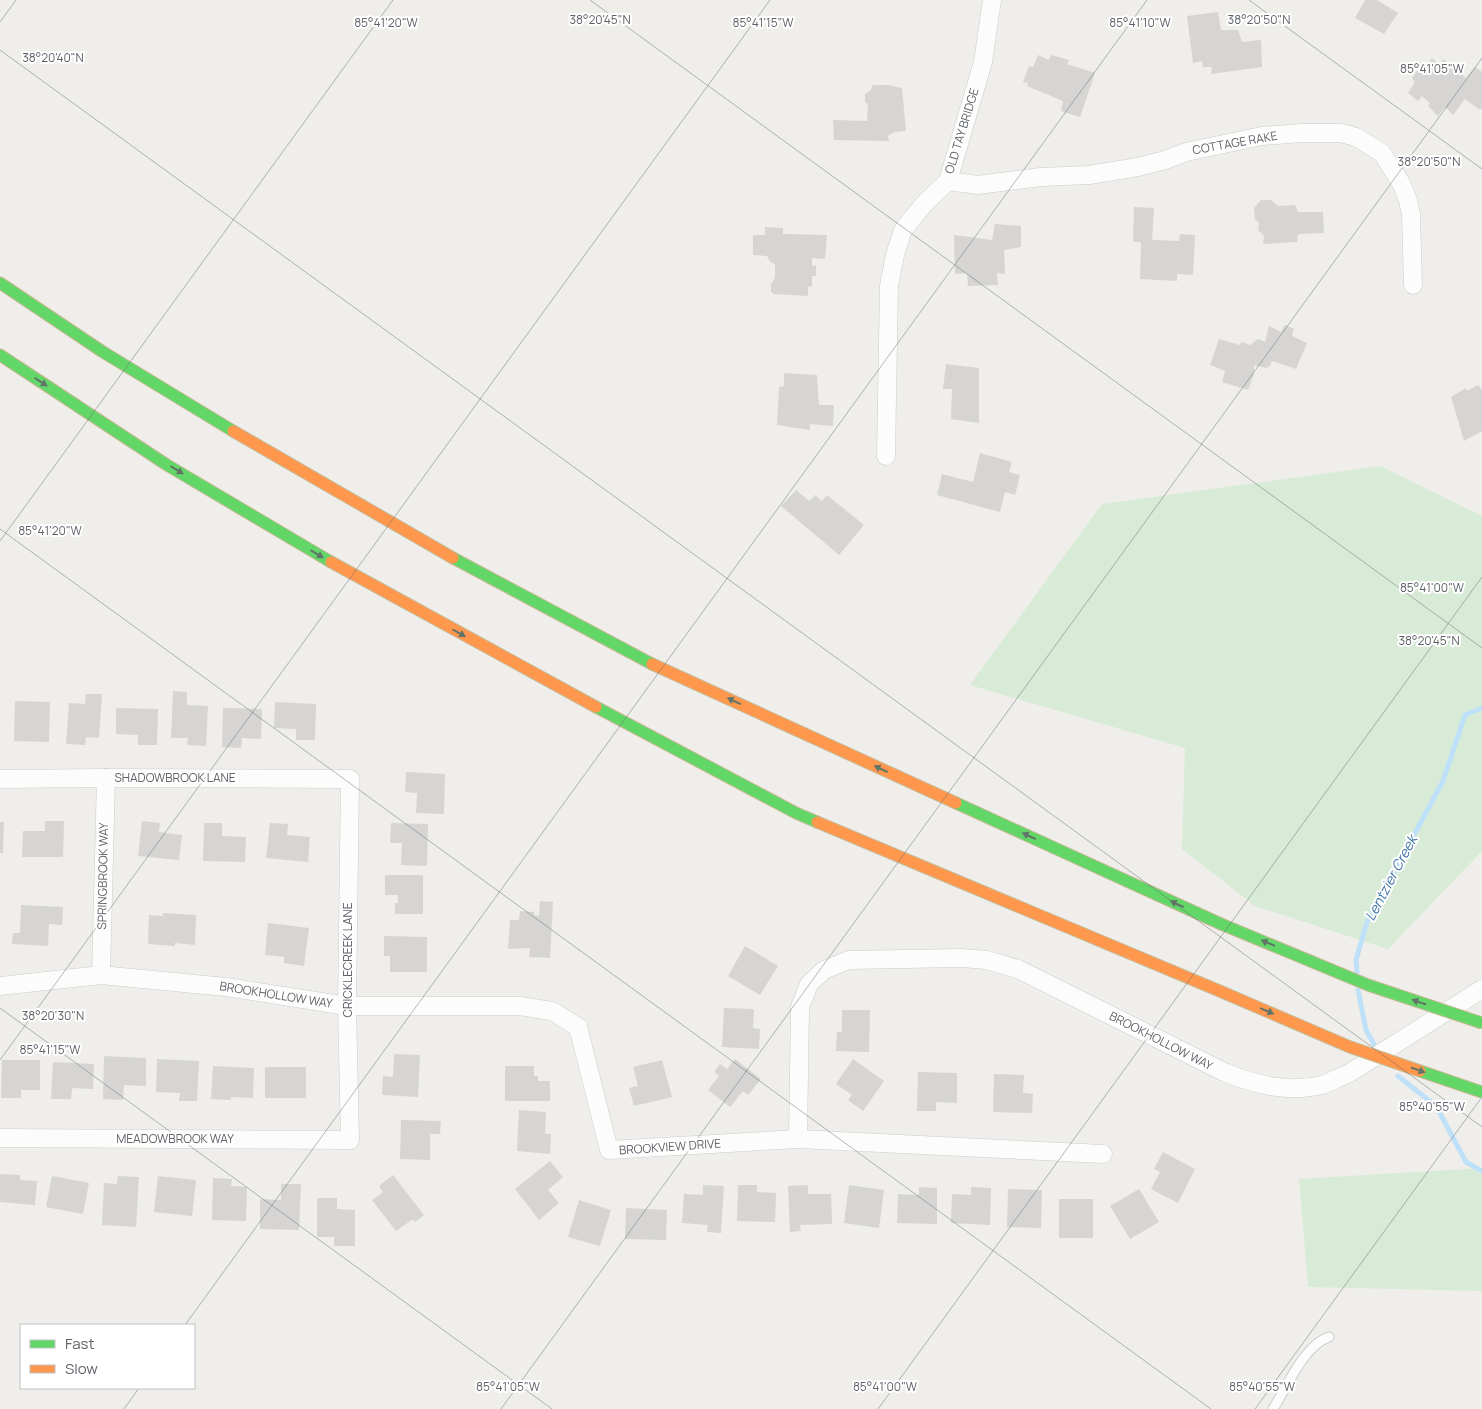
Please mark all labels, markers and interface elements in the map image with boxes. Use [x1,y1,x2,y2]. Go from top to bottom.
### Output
text: 38°20'45"N [569,11,631,28]
text: 38°20'50"N [1228,11,1290,28]
text: 85°41'20"W [354,14,419,31]
text: 85°41'15"W [732,14,794,31]
text: 85°41'10"W [1109,14,1172,31]
text: 38°20'40"N [22,49,84,66]
text: 85°41'05"W [1400,60,1465,77]
street label: OLD TAY BRIDGE [940,86,983,176]
street label: COTTAGE RAKE [1191,127,1279,158]
text: 38°20'50"N [1398,153,1460,170]
one-way arrow [34,377,48,387]
one-way arrow [171,466,184,475]
text: 85°41'20"W [18,522,83,539]
one-way arrow [310,549,323,558]
text: 85°41'00"W [1400,579,1465,596]
one-way arrow [451,629,466,637]
text: 38°20'45"N [1398,632,1460,649]
one-way arrow [727,697,741,705]
one-way arrow [874,764,888,772]
street label: SHADOWBROOK LANE [114,769,236,786]
street label: SPRINGBROOK WAY [93,822,112,930]
water label: Lentzier Creek [1360,830,1422,924]
one-way arrow [1022,832,1036,840]
one-way arrow [1170,899,1184,907]
street label: CRICKLECREEK LANE [339,902,356,1018]
one-way arrow [1261,939,1275,947]
street label: BROOKHOLLOW WAY [218,977,334,1012]
one-way arrow [1411,998,1426,1006]
text: 38°20'30"N [22,1007,84,1024]
street label: BROOKHOLLOW WAY [1106,1007,1216,1074]
one-way arrow [1260,1008,1274,1016]
text: 85°41'15"W [19,1041,81,1058]
one-way arrow [1411,1066,1426,1074]
text: 85°40'55"W [1399,1098,1466,1115]
street label: MEADOWBROOK WAY [116,1130,234,1147]
street label: BROOKVIEW DRIVE [618,1134,722,1159]
legend [20,1324,195,1389]
text: Fast [65,1333,94,1354]
text: Slow [65,1358,98,1379]
text: 85°41'05"W [476,1378,541,1395]
text: 85°41'00"W [853,1378,918,1395]
text: 85°40'55"W [1229,1378,1296,1395]

